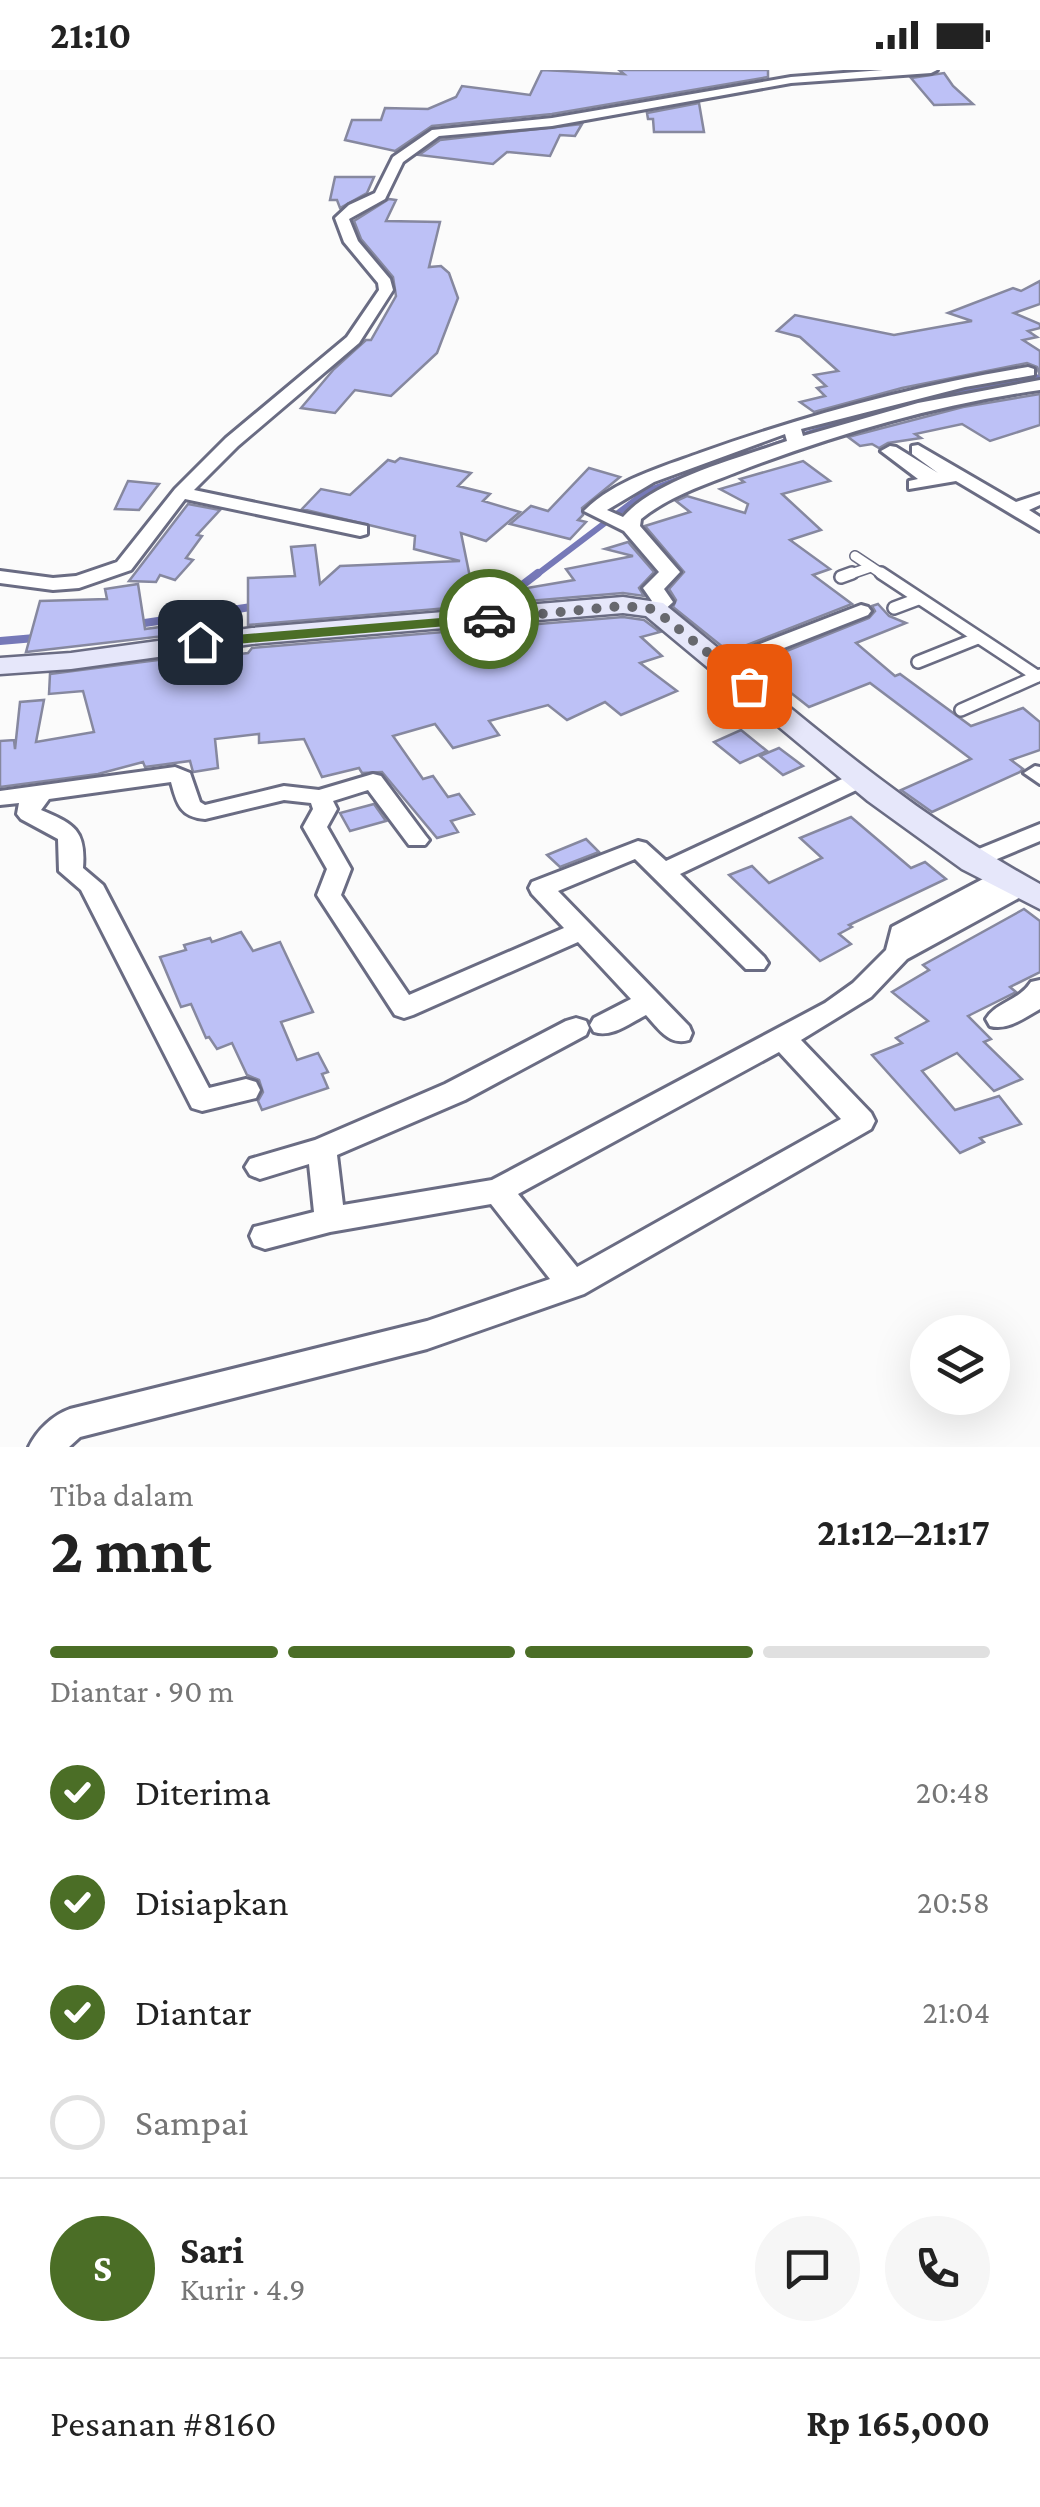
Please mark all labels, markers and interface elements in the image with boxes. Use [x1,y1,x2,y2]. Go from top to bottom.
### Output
text: 21:10 [50,14,131,56]
courier [439,569,539,669]
icon: car [462,592,517,647]
pin [158,600,243,685]
icon: home [173,615,228,670]
pin [707,644,792,729]
icon: bag [722,659,777,714]
map controls [910,1315,1010,1415]
button: layers [910,1315,1010,1415]
text: Tiba dalam [50,1477,194,1513]
text: 21:12–21:17 [817,1511,990,1553]
text: 2 mnt [50,1514,211,1586]
text: Diantar · 90 m [50,1673,234,1709]
icon: check [50,1765,105,1820]
text: Diterima [135,1771,271,1813]
text: 20:48 [916,1774,990,1810]
icon: check [50,1875,105,1930]
text: Disiapkan [135,1881,289,1923]
text: 20:58 [917,1884,990,1920]
icon: check [50,1985,105,2040]
text: Diantar [135,1991,252,2033]
text: 21:04 [922,1994,990,2030]
text: Sampai [135,2101,248,2143]
button: chat [755,2216,860,2321]
button: phone [885,2216,990,2321]
text: Sari [180,2229,244,2271]
text: S [93,2247,112,2289]
text: Kurir · 4.9 [180,2271,306,2307]
text: Pesanan #8160 [50,2402,276,2444]
text: Rp 165,000 [806,2402,990,2444]

